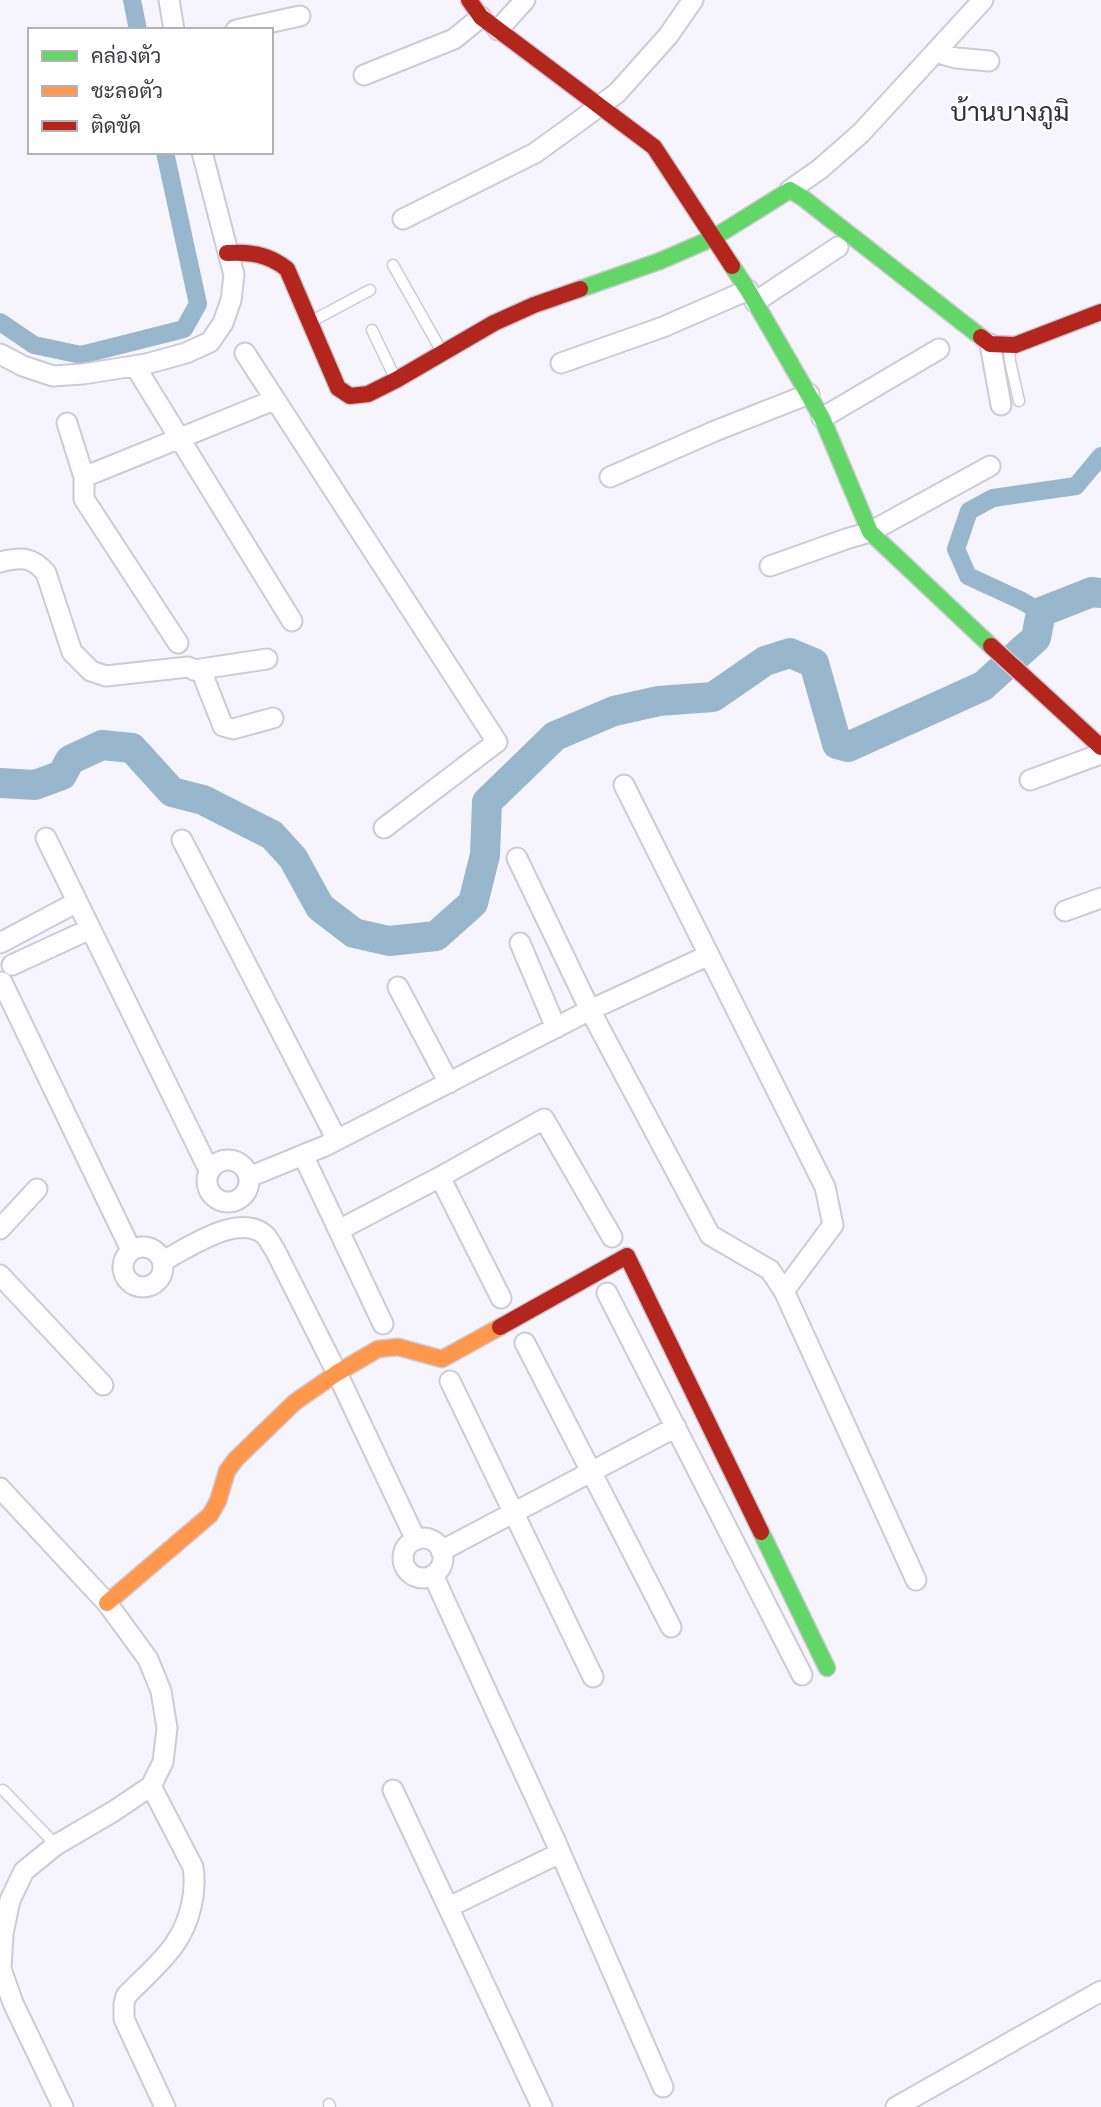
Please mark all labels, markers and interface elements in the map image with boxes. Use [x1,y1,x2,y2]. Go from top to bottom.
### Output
legend [28,28,273,154]
text: คล่องตัว [91,43,161,67]
text: ชะลอตัว [91,78,163,102]
district label: บ้านบางภูมิ [950,96,1070,130]
text: ติดขัด [91,113,141,137]

